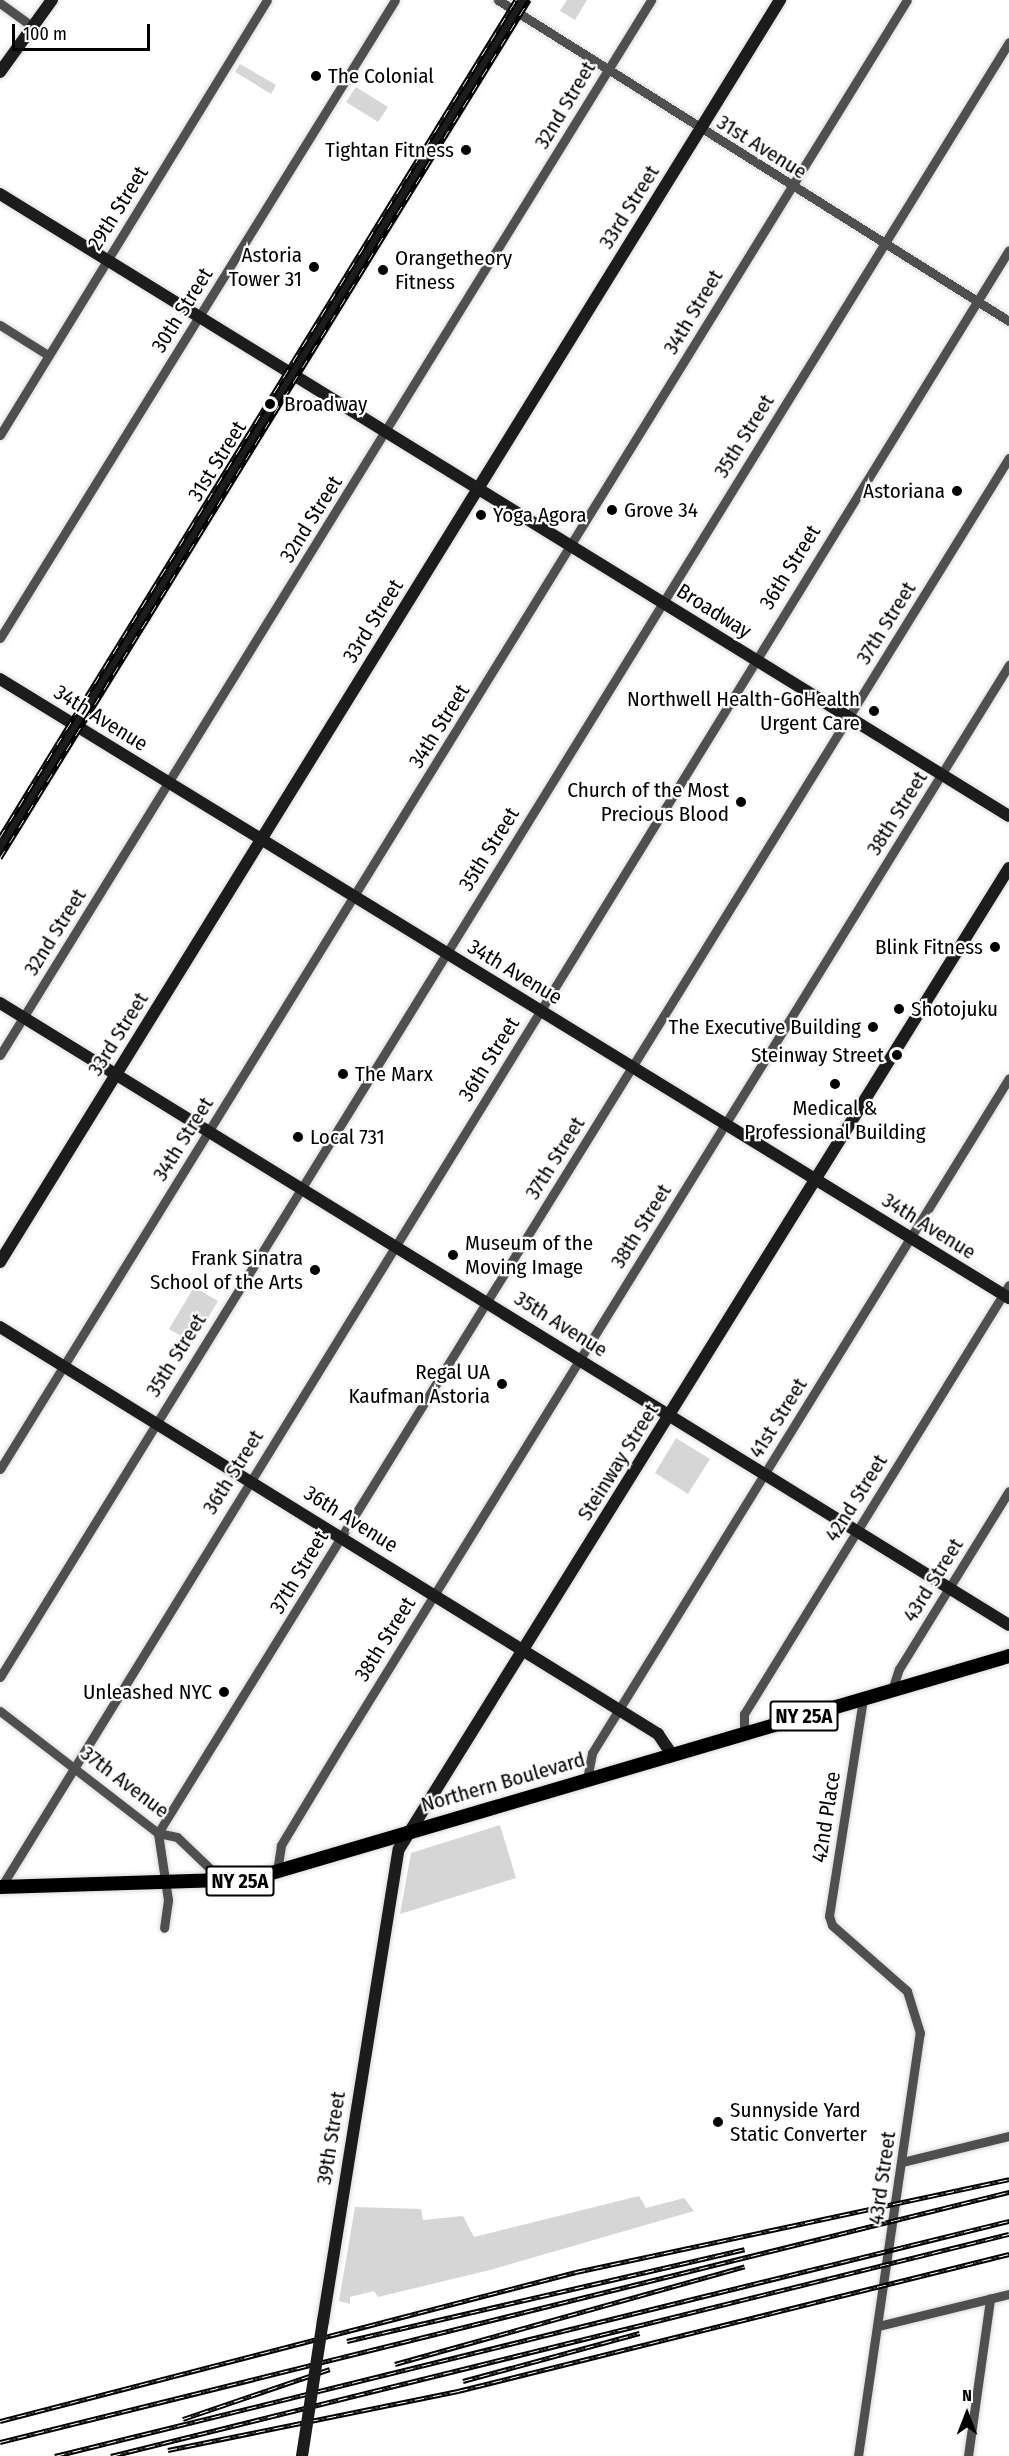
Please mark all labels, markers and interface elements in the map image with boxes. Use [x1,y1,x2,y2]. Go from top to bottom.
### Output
scale bar [15,12,153,50]
text: 100 m [23,23,67,45]
street label: 32nd Street [529,57,601,153]
place label: The Colonial [328,63,434,89]
marker: The Colonial [309,69,323,83]
street label: 31st Avenue [712,110,812,184]
place label: Tightan Fitness [325,137,454,163]
marker: Tightan Fitness [459,143,473,157]
street label: 33rd Street [594,161,664,253]
street label: 29th Street [82,162,154,254]
place label: Astoria Tower 31 [229,242,302,292]
place label: Orangetheory Fitness [395,245,512,295]
marker: Astoria Tower 31 [307,260,321,274]
street label: 30th Street [146,263,218,357]
marker: Orangetheory Fitness [376,263,390,277]
street label: 34th Street [658,265,728,359]
street label: 35th Street [709,390,779,482]
place label: Broadway [284,391,367,417]
marker: Broadway [261,395,279,413]
street label: 31st Street [183,416,251,506]
street label: 32nd Street [274,471,348,567]
place label: Astoriana [863,478,945,504]
marker: Astoriana [950,484,964,498]
place label: Grove 34 [624,497,698,523]
place label: Yoga Agora [493,502,587,528]
marker: Grove 34 [605,503,619,517]
marker: Yoga Agora [474,508,488,522]
street label: 36th Street [754,520,826,614]
street label: 33rd Street [338,575,408,667]
street label: 37th Street [851,577,921,669]
street label: Broadway [672,578,756,644]
street label: 34th Avenue [50,679,152,757]
street label: 34th Street [403,679,475,773]
place label: Northwell Health-GoHealth Urgent Care [627,686,860,736]
marker: Northwell Health-GoHealth Urgent Care [865,702,883,720]
street label: 38th Street [861,766,933,860]
place label: Church of the Most Precious Blood [567,777,729,827]
marker: Church of the Most Precious Blood [734,795,748,809]
street label: 35th Street [454,803,524,895]
street label: 32nd Street [18,884,92,980]
street label: 34th Avenue [463,934,567,1010]
place label: Blink Fitness [875,934,983,960]
marker: Blink Fitness [988,940,1002,954]
street label: 33rd Street [83,988,153,1080]
place label: Shotojuku [911,996,998,1022]
marker: Shotojuku [892,1002,906,1016]
street label: 36th Street [453,1012,525,1106]
place label: The Executive Building [668,1014,861,1040]
marker: The Executive Building [866,1020,880,1034]
place label: Steinway Street [751,1042,884,1068]
marker: Steinway Street [888,1046,906,1064]
place label: The Marx [355,1061,433,1087]
marker: The Marx [336,1067,350,1081]
marker: Medical & Professional Building [826,1075,844,1093]
street label: 34th Street [147,1092,219,1186]
place label: Medical & Professional Building [744,1095,926,1145]
street label: 37th Street [520,1112,590,1204]
place label: Local 731 [310,1124,385,1150]
marker: Local 731 [291,1130,305,1144]
street label: 38th Street [605,1179,677,1273]
street label: 34th Avenue [878,1187,980,1265]
place label: Museum of the Moving Image [465,1230,593,1280]
place label: Frank Sinatra School of the Arts [150,1245,303,1295]
marker: Museum of the Moving Image [446,1248,460,1262]
marker: Frank Sinatra School of the Arts [308,1263,322,1277]
street label: 35th Avenue [510,1286,612,1362]
street label: 35th Street [141,1309,211,1401]
place label: Regal UA Kaufman Astoria [348,1359,490,1409]
street label: 41st Street [744,1373,812,1463]
marker: Regal UA Kaufman Astoria [495,1377,509,1391]
street label: Steinway Street [572,1399,664,1525]
street label: 36th Street [197,1425,269,1519]
street label: 42nd Street [819,1450,893,1546]
street label: 36th Avenue [299,1480,403,1558]
street label: 37th Street [264,1526,334,1618]
street label: 43rd Street [897,1534,969,1626]
street label: 38th Street [349,1592,421,1686]
place label: Unleashed NYC [83,1679,212,1705]
marker: Unleashed NYC [217,1685,231,1699]
road number: NY 25A [770,1699,838,1733]
street label: 37th Avenue [76,1741,174,1823]
street label: Northern Boulevard [418,1747,588,1817]
street label: 42nd Place [806,1770,846,1864]
road number: NY 25A [206,1864,274,1898]
street label: 39th Street [311,2090,351,2186]
place label: Sunnyside Yard Static Converter [730,2097,867,2147]
marker: Sunnyside Yard Static Converter [711,2115,725,2129]
street label: 43rd Street [863,2130,901,2226]
north arrow [937,2384,997,2444]
text: N [962,2386,972,2405]

